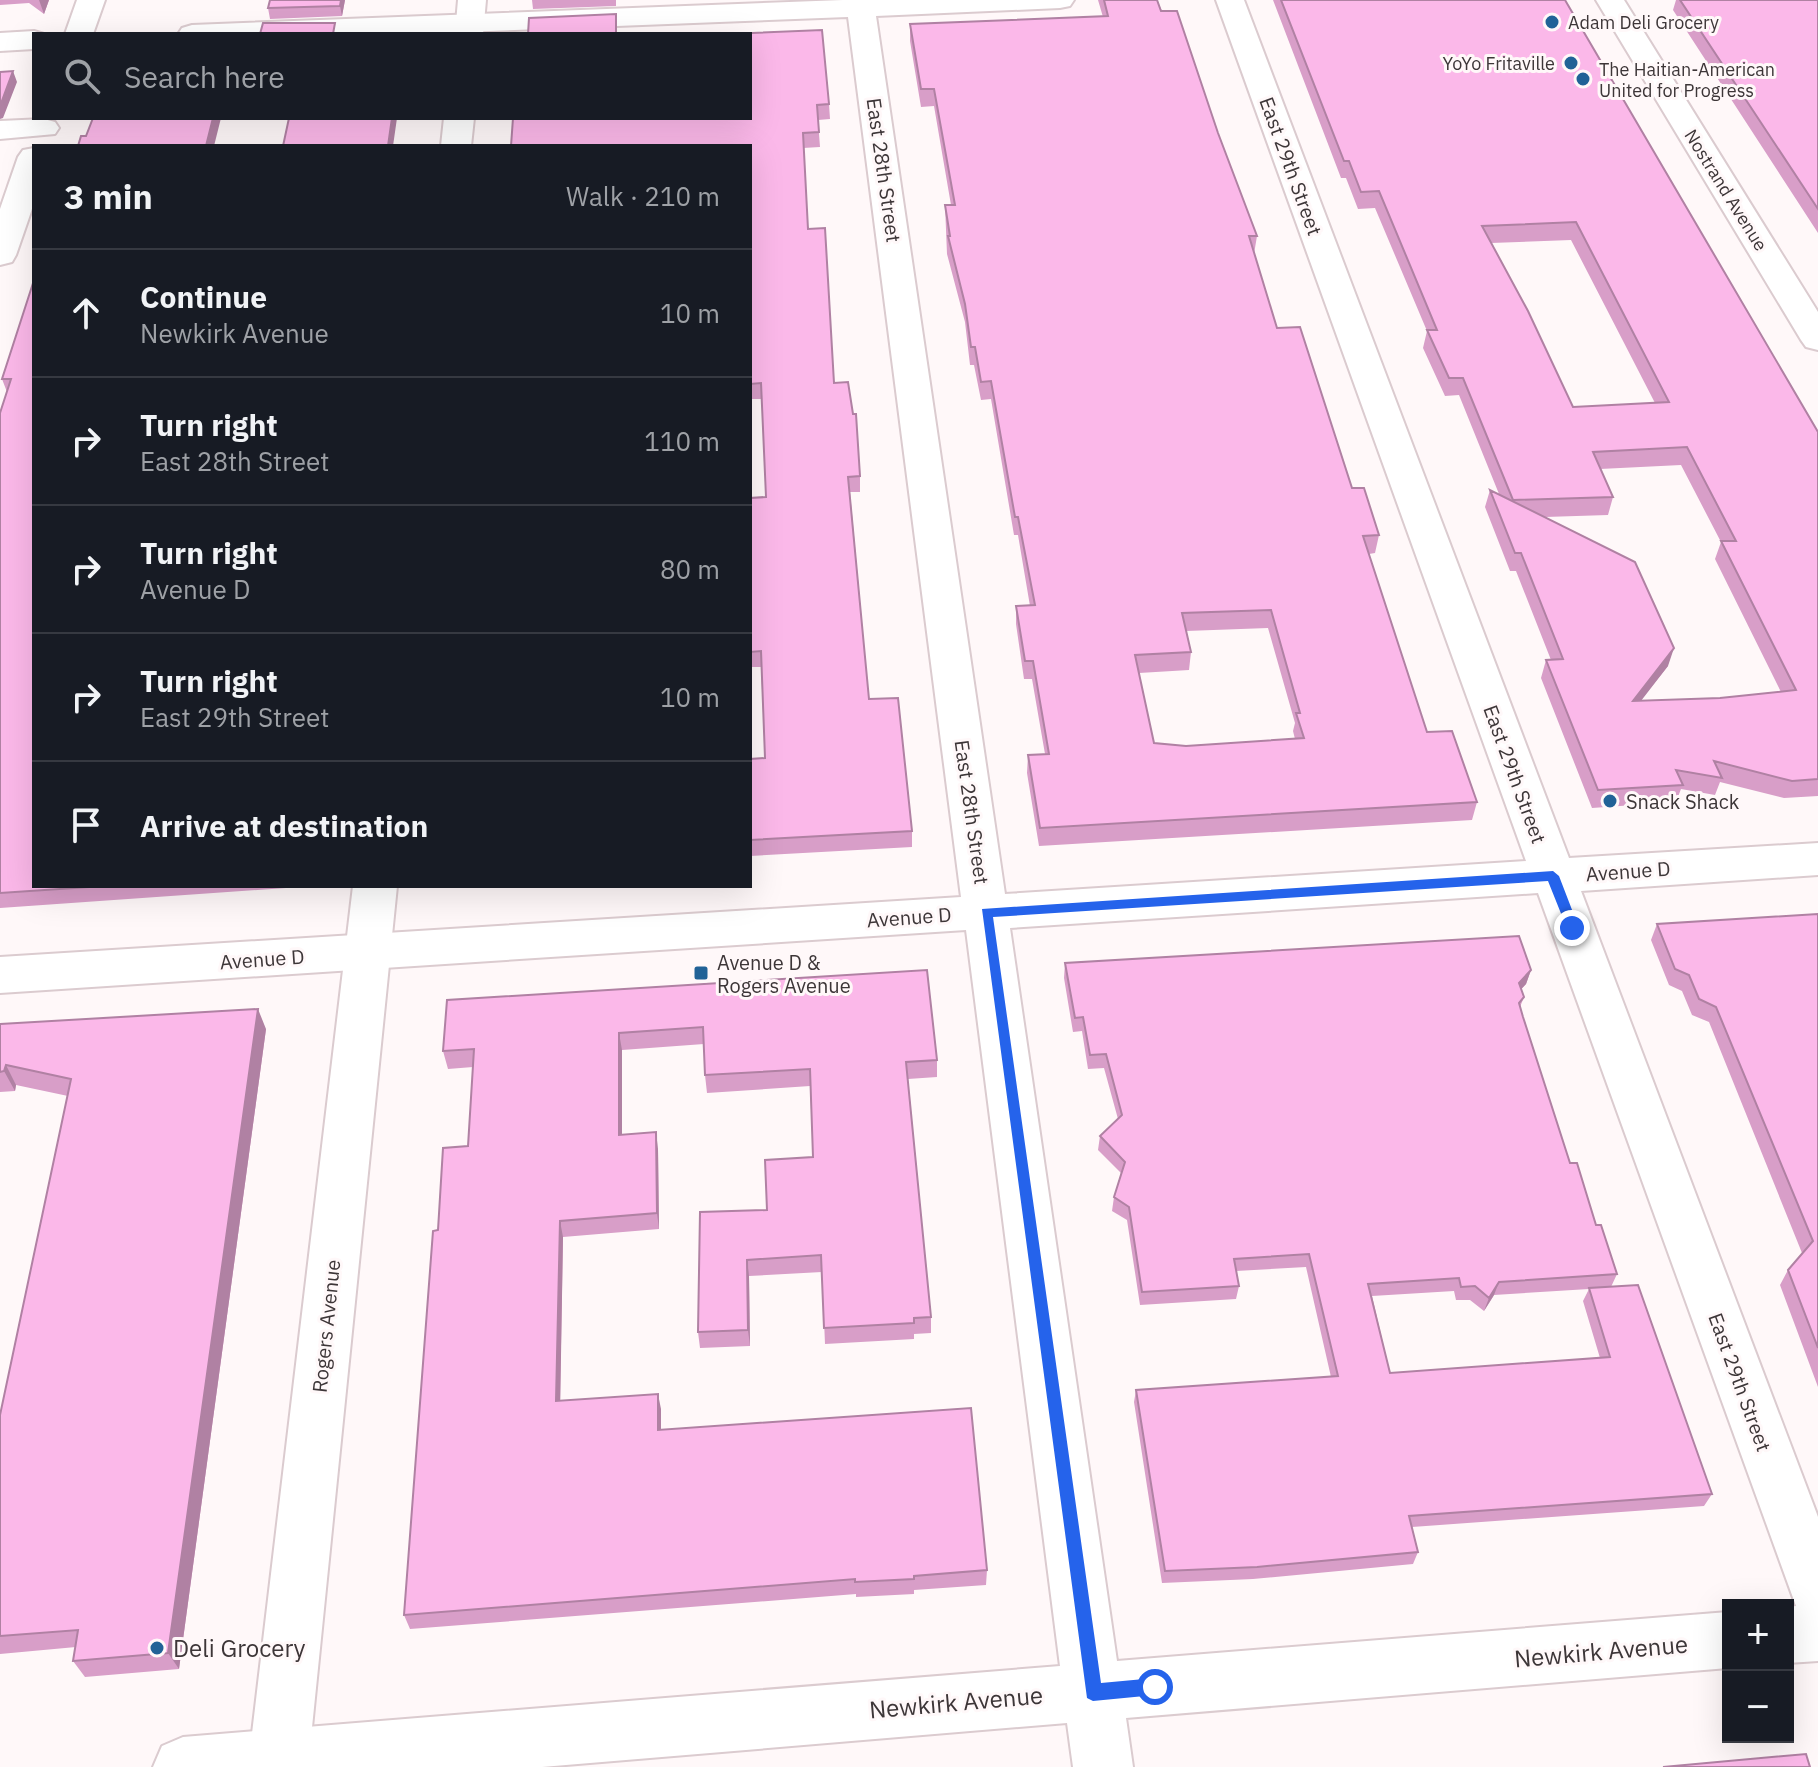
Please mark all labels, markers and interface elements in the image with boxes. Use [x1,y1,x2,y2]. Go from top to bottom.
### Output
place label: Adam Deli Grocery [1568,11,1719,34]
marker: Adam Deli Grocery [1543,13,1561,31]
search box [32,32,752,120]
place label: YoYo Fritaville [1442,52,1555,75]
icon: search [60,54,104,98]
marker: YoYo Fritaville [1562,54,1580,72]
text: Search here [124,57,285,96]
place label: The Haitian-American United for Progress [1599,58,1775,102]
marker: The Haitian-American United for Progress [1574,70,1592,88]
street label: East 29th Street [1253,93,1329,239]
street label: East 28th Street [860,96,908,244]
street label: Nostrand Avenue [1679,125,1773,255]
text: 3 min [64,174,153,218]
text: Walk · 210 m [566,179,720,213]
text: Continue [140,277,267,316]
icon: ahead [64,291,108,335]
text: 10 m [660,296,720,330]
text: Newkirk Avenue [140,316,329,350]
text: Turn right [140,405,278,444]
icon: right [64,419,108,463]
text: 110 m [644,424,720,458]
text: East 28th Street [140,444,329,478]
text: Turn right [140,533,278,572]
icon: right [64,547,108,591]
text: 80 m [660,552,720,586]
text: Avenue D [140,572,250,606]
text: Turn right [140,661,278,700]
icon: right [64,675,108,719]
text: 10 m [660,680,720,714]
text: East 29th Street [140,700,329,734]
street label: East 29th Street [1477,701,1553,847]
street label: East 28th Street [948,738,996,886]
place label: Snack Shack [1626,788,1740,815]
marker: Snack Shack [1601,792,1619,810]
icon: arrive [64,803,108,847]
text: Arrive at destination [140,806,428,845]
street label: Avenue D [1585,855,1671,887]
street label: Avenue D [866,901,952,933]
route end [1554,910,1590,946]
street label: Avenue D [219,943,305,975]
place label: Avenue D & Rogers Avenue [717,949,851,999]
marker: Avenue D & Rogers Avenue [692,964,710,982]
street label: Rogers Avenue [306,1258,346,1394]
street label: East 29th Street [1702,1309,1778,1455]
map controls [1722,1599,1794,1743]
button: + [1722,1599,1794,1671]
street label: Newkirk Avenue [1513,1627,1689,1675]
place label: Deli Grocery [173,1632,305,1664]
marker: Deli Grocery [148,1639,166,1657]
route start [1137,1669,1173,1705]
button: − [1722,1671,1794,1743]
street label: Newkirk Avenue [868,1678,1044,1726]

